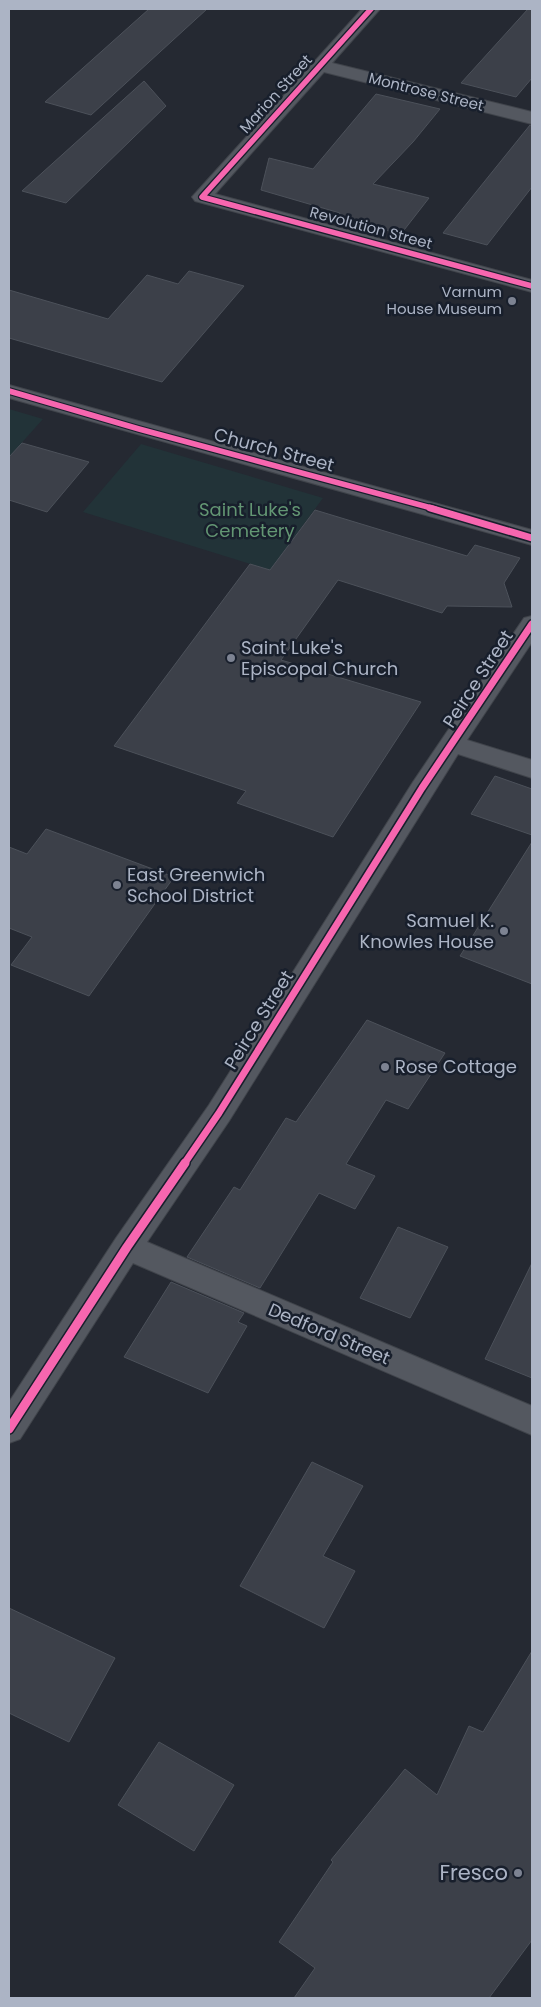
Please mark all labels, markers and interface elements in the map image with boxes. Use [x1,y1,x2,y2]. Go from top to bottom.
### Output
street label: Marion Street [235,50,317,138]
street label: Montrose Street [366,67,486,116]
street label: Revolution Street [308,201,435,254]
place label: Varnum House Museum [387,281,502,319]
marker: Varnum House Museum [506,295,518,307]
street label: Church Street [211,421,337,478]
park label: Saint Luke's Cemetery [199,497,301,543]
street label: Peirce Street [437,625,519,733]
place label: Saint Luke's Episcopal Church [241,635,398,681]
marker: Saint Luke's Episcopal Church [225,652,237,664]
place label: East Greenwich School District [127,862,265,908]
marker: East Greenwich School District [111,879,123,891]
place label: Samuel K. Knowles House [360,908,494,954]
marker: Samuel K. Knowles House [498,925,510,937]
street label: Peirce Street [218,965,299,1074]
place label: Rose Cottage [395,1054,517,1079]
marker: Rose Cottage [379,1061,391,1073]
street label: Dedford Street [265,1297,394,1370]
place label: Fresco [439,1858,508,1887]
marker: Fresco [512,1867,524,1879]

